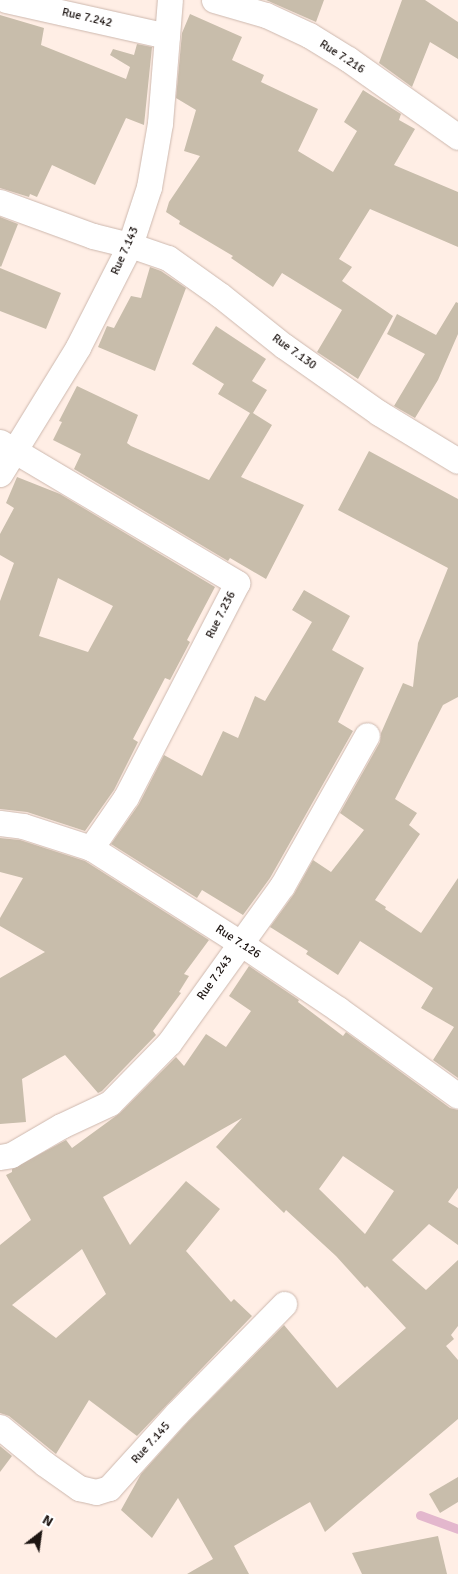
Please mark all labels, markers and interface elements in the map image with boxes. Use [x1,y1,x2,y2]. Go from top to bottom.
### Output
street label: Rue 7.242 [60,5,114,31]
street label: Rue 7.216 [317,37,367,77]
street label: Rue 7.143 [108,225,142,277]
street label: Rue 7.130 [269,331,319,373]
street label: Rue 7.236 [203,589,239,641]
street label: Rue 7.126 [213,922,263,962]
street label: Rue 7.243 [194,953,236,1003]
street label: Rue 7.145 [129,1419,173,1467]
north arrow [15,1509,65,1559]
text: N [39,1511,56,1530]

